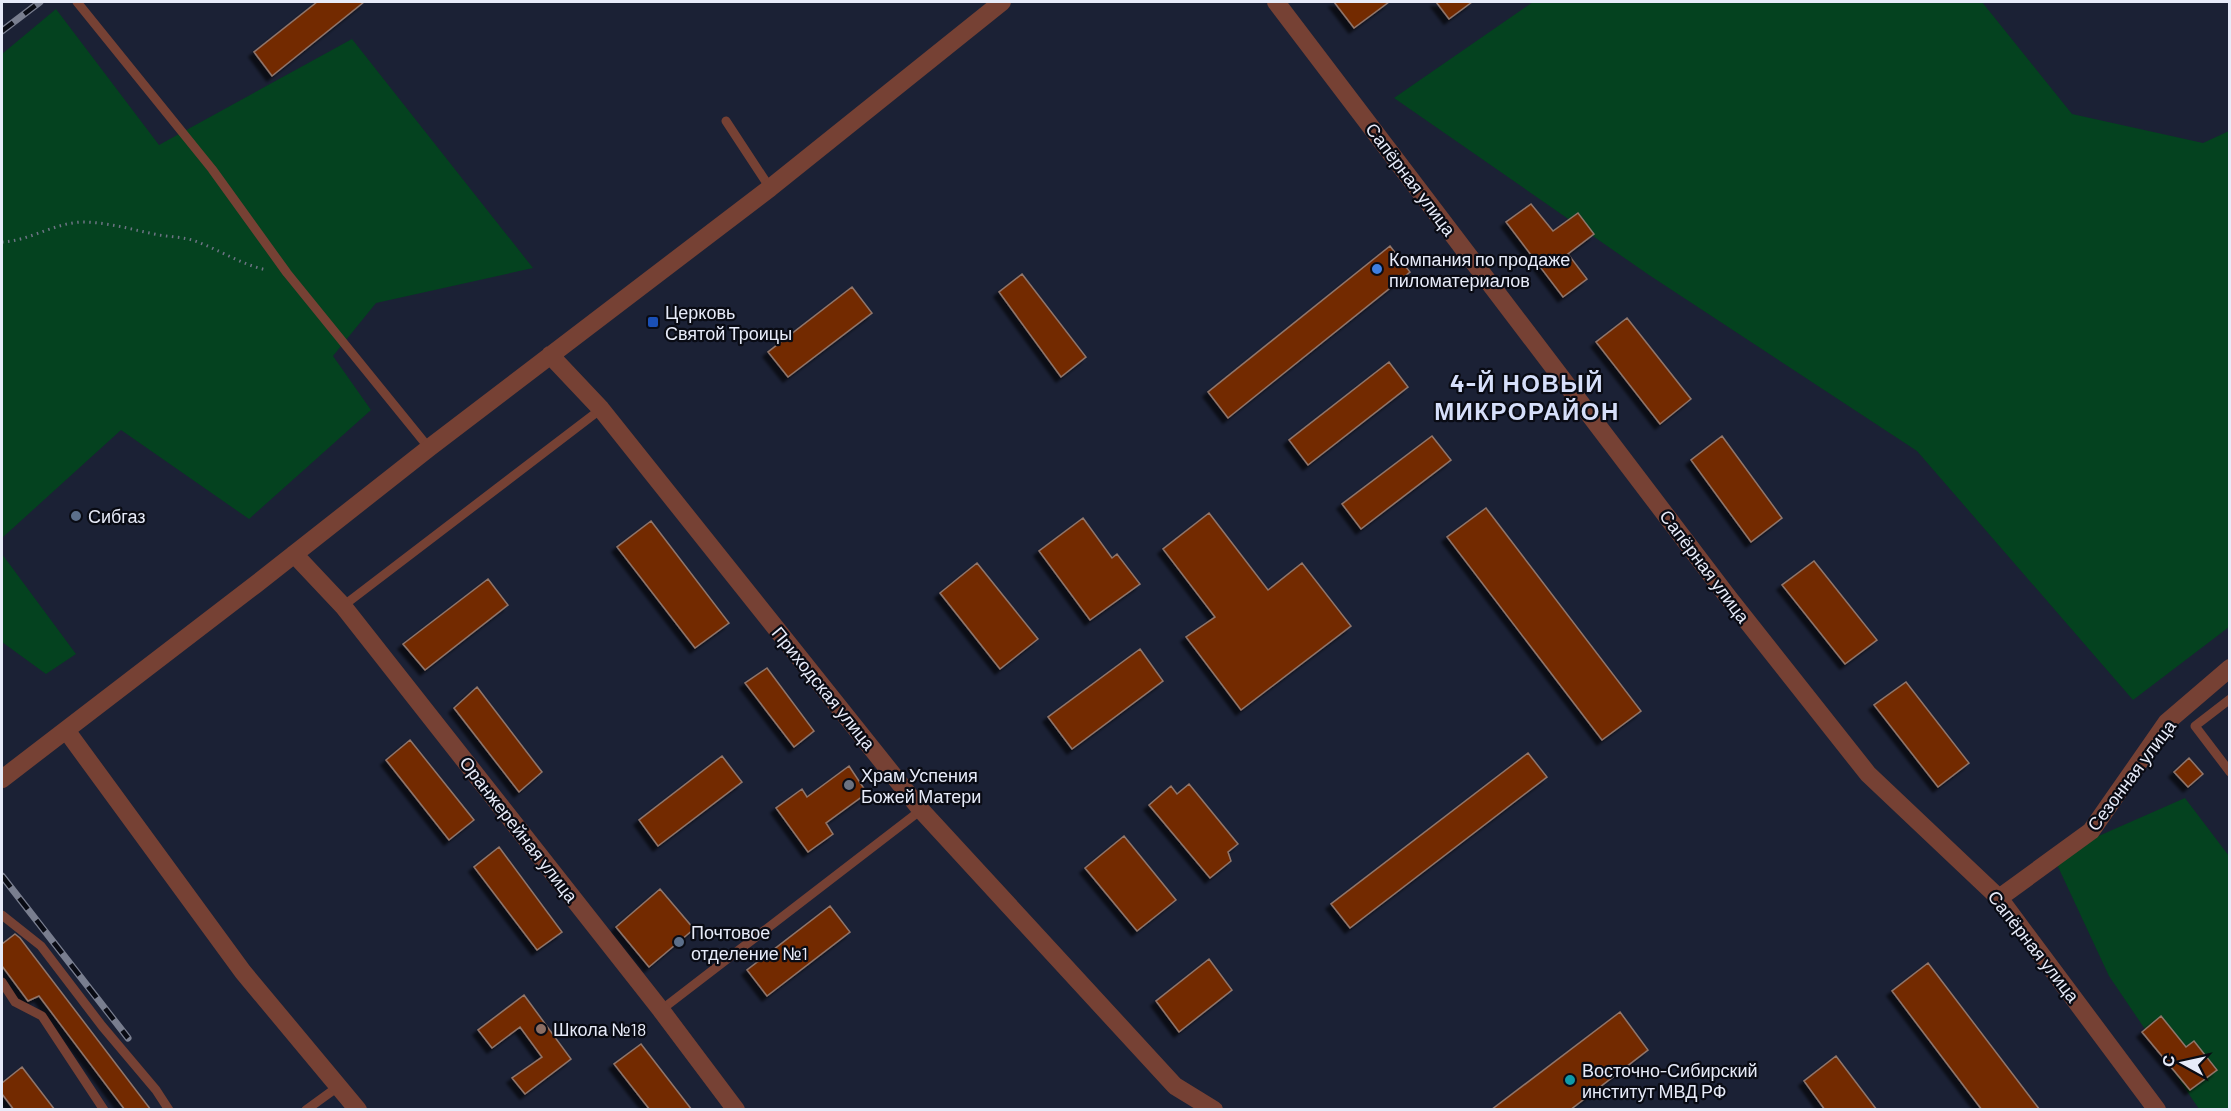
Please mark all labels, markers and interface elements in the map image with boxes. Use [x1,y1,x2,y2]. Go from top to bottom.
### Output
street label: Сапёрная улица [1361,118,1461,241]
place label: Компания по продаже пиломатериалов [1389,248,1570,291]
marker: Компания по продаже пиломатериалов [1370,262,1384,276]
place label: Церковь Святой Троицы [665,301,792,344]
marker: Церковь Святой Троицы [646,315,660,329]
district label: 4-Й НОВЫЙ МИКРОРАЙОН [1434,368,1620,425]
place label: Сибгаз [88,505,146,527]
street label: Сапёрная улица [1655,505,1755,628]
marker: Сибгаз [69,509,83,523]
street label: Приходская улица [768,622,881,755]
street label: Сезонная улица [2082,714,2181,835]
street label: Оранжерейная улица [455,752,583,907]
place label: Храм Успения Божей Матери [861,764,981,807]
marker: Храм Успения Божей Матери [842,778,856,792]
street label: Сапёрная улица [1984,886,2085,1007]
place label: Почтовое отделение №1 [691,921,808,964]
marker: Почтовое отделение №1 [672,935,686,949]
place label: Школа №18 [553,1018,646,1040]
marker: Школа №18 [534,1022,548,1036]
north arrow [2153,1033,2213,1093]
text: С [2157,1053,2178,1068]
place label: Восточно-Сибирский институт МВД РФ [1582,1059,1758,1102]
marker: Восточно-Сибирский институт МВД РФ [1563,1073,1577,1087]

